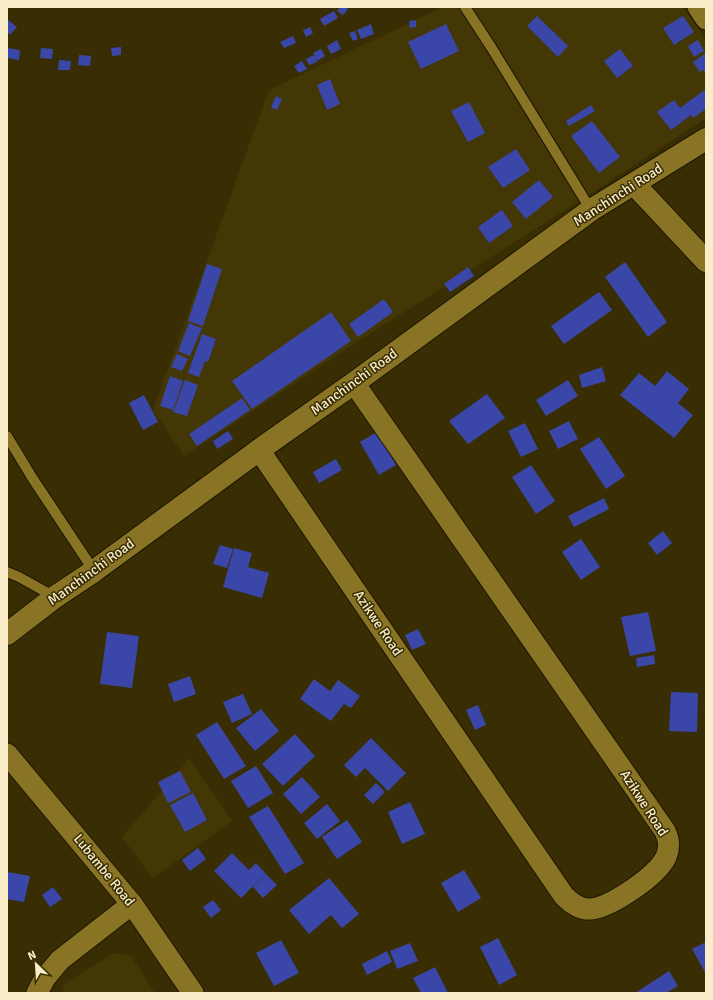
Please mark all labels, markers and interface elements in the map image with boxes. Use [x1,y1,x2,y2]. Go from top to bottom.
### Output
street label: Manchinchi Road [570,160,666,230]
street label: Manchinchi Road [307,345,401,419]
street label: Manchinchi Road [44,535,138,609]
street label: Azikwe Road [350,587,406,659]
street label: Azikwe Road [616,767,672,839]
street label: Lubambe Road [70,831,138,909]
north arrow [16,944,56,984]
text: N [26,948,38,963]

